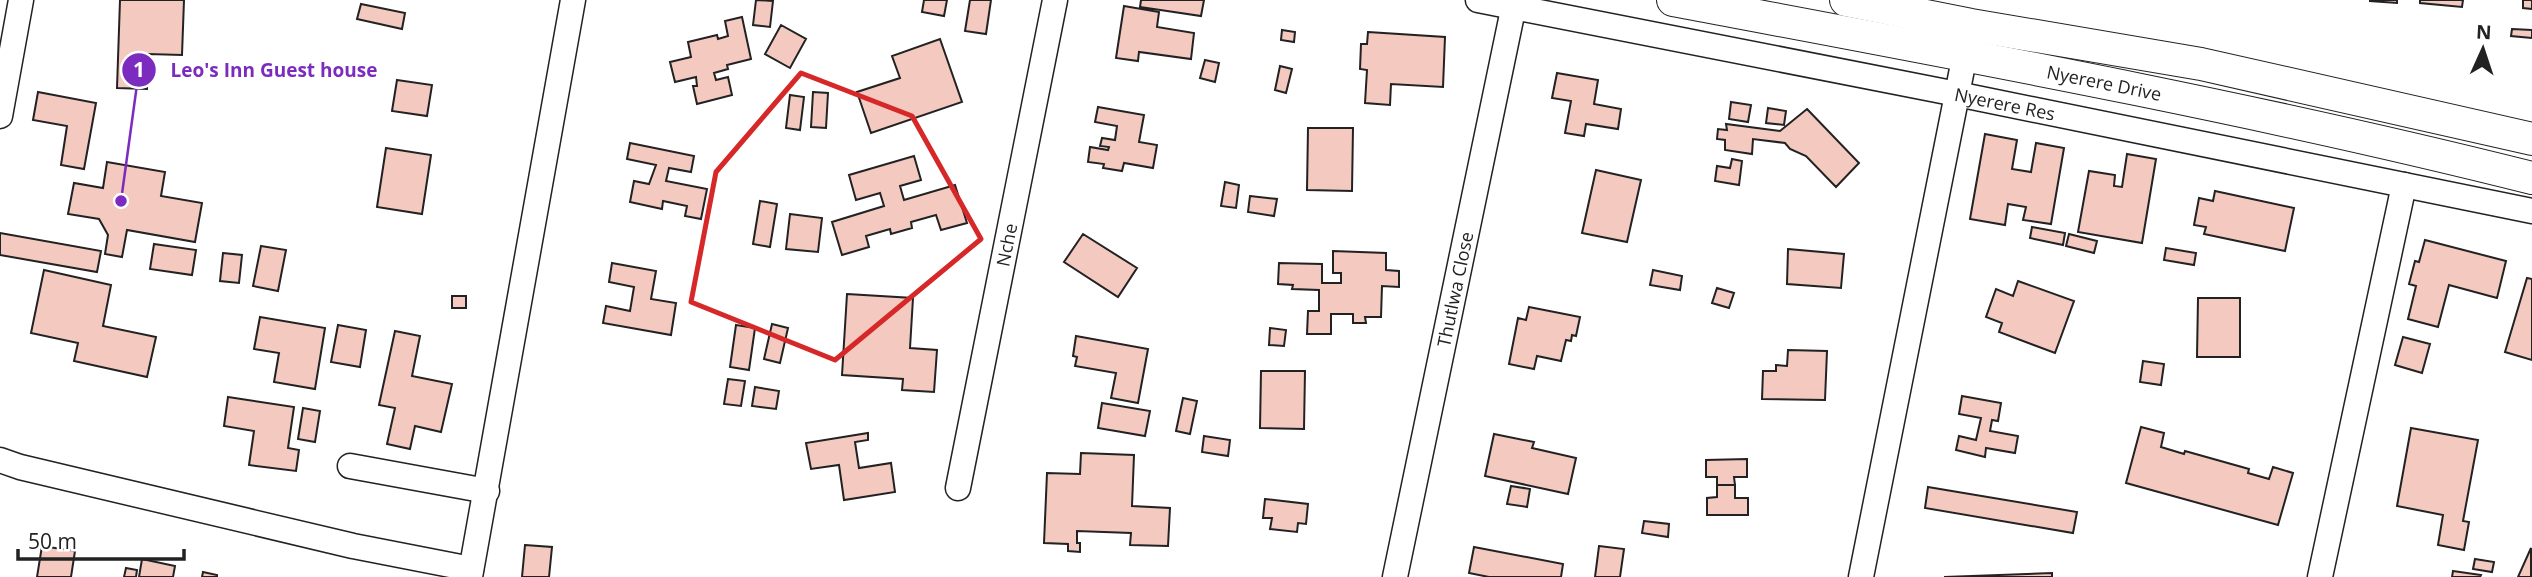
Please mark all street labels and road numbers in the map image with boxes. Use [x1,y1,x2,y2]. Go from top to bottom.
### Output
street label: Nyerere Drive [2045,59,2164,106]
street label: Nyerere Res [1952,82,2057,126]
street label: Nche [990,221,1022,268]
street label: Thutlwa Close [1431,229,1479,349]

